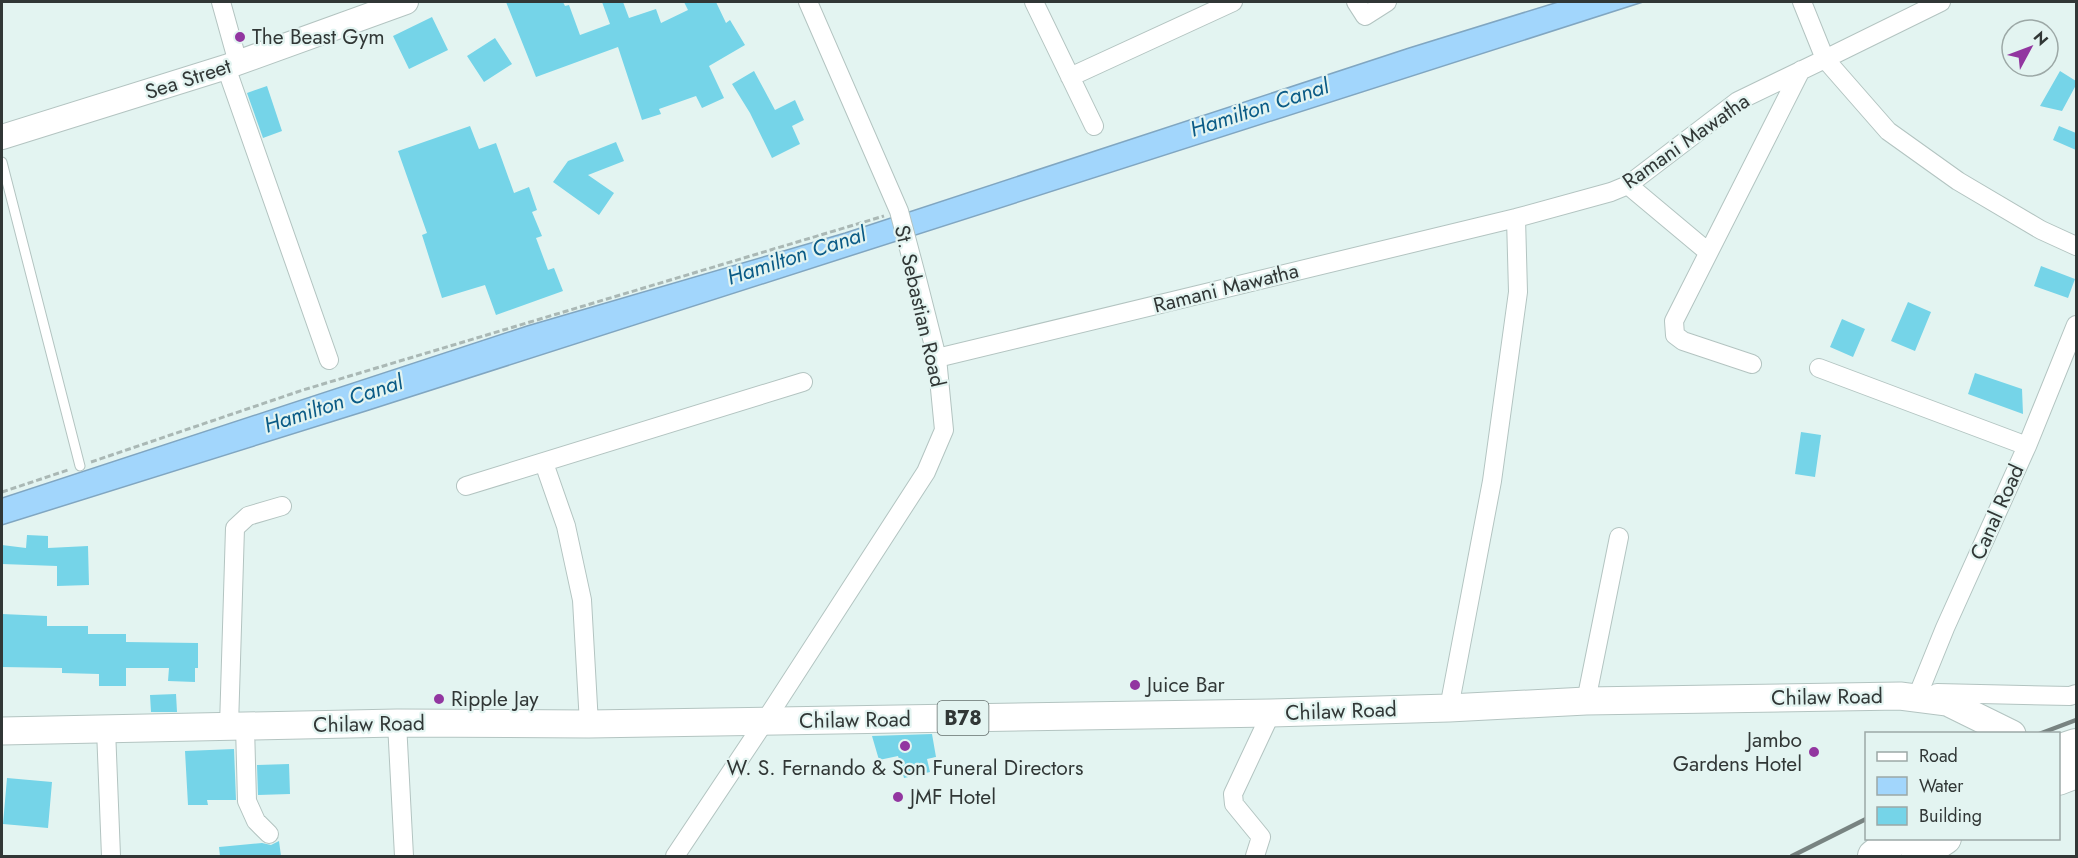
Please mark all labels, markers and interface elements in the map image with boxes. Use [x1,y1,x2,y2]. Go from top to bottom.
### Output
north arrow [2000,18,2060,78]
place label: The Beast Gym [252,22,385,52]
text: N [2028,26,2054,51]
marker: The Beast Gym [233,30,247,44]
street label: Sea Street [141,51,235,107]
water label: Hamilton Canal [1185,69,1334,144]
street label: Ramani Mawatha [1616,86,1756,196]
water label: Hamilton Canal [722,217,871,292]
street label: St. Sebastian Road [887,222,953,390]
street label: Ramani Mawatha [1150,255,1302,321]
water label: Hamilton Canal [259,365,408,440]
street label: Canal Road [1963,459,2031,565]
place label: Juice Bar [1144,670,1225,700]
marker: Juice Bar [1128,678,1142,692]
street label: Chilaw Road [1771,681,1883,713]
place label: Ripple Jay [451,684,539,714]
marker: Ripple Jay [432,692,446,706]
street label: Chilaw Road [1285,694,1397,728]
road number: B78 [938,701,988,735]
street label: Chilaw Road [799,704,911,736]
street label: Chilaw Road [313,708,425,740]
place label: Jambo Gardens Hotel [1673,725,1802,779]
legend [1865,732,2060,840]
marker: W. S. Fernando & Son Funeral Directors [898,739,912,753]
text: Road [1919,743,1958,769]
marker: Jambo Gardens Hotel [1807,745,1821,759]
place label: W. S. Fernando & Son Funeral Directors [727,753,1083,783]
text: Water [1919,773,1964,799]
place label: JMF Hotel [907,782,996,812]
marker: JMF Hotel [891,790,905,804]
text: Building [1919,803,1982,829]

